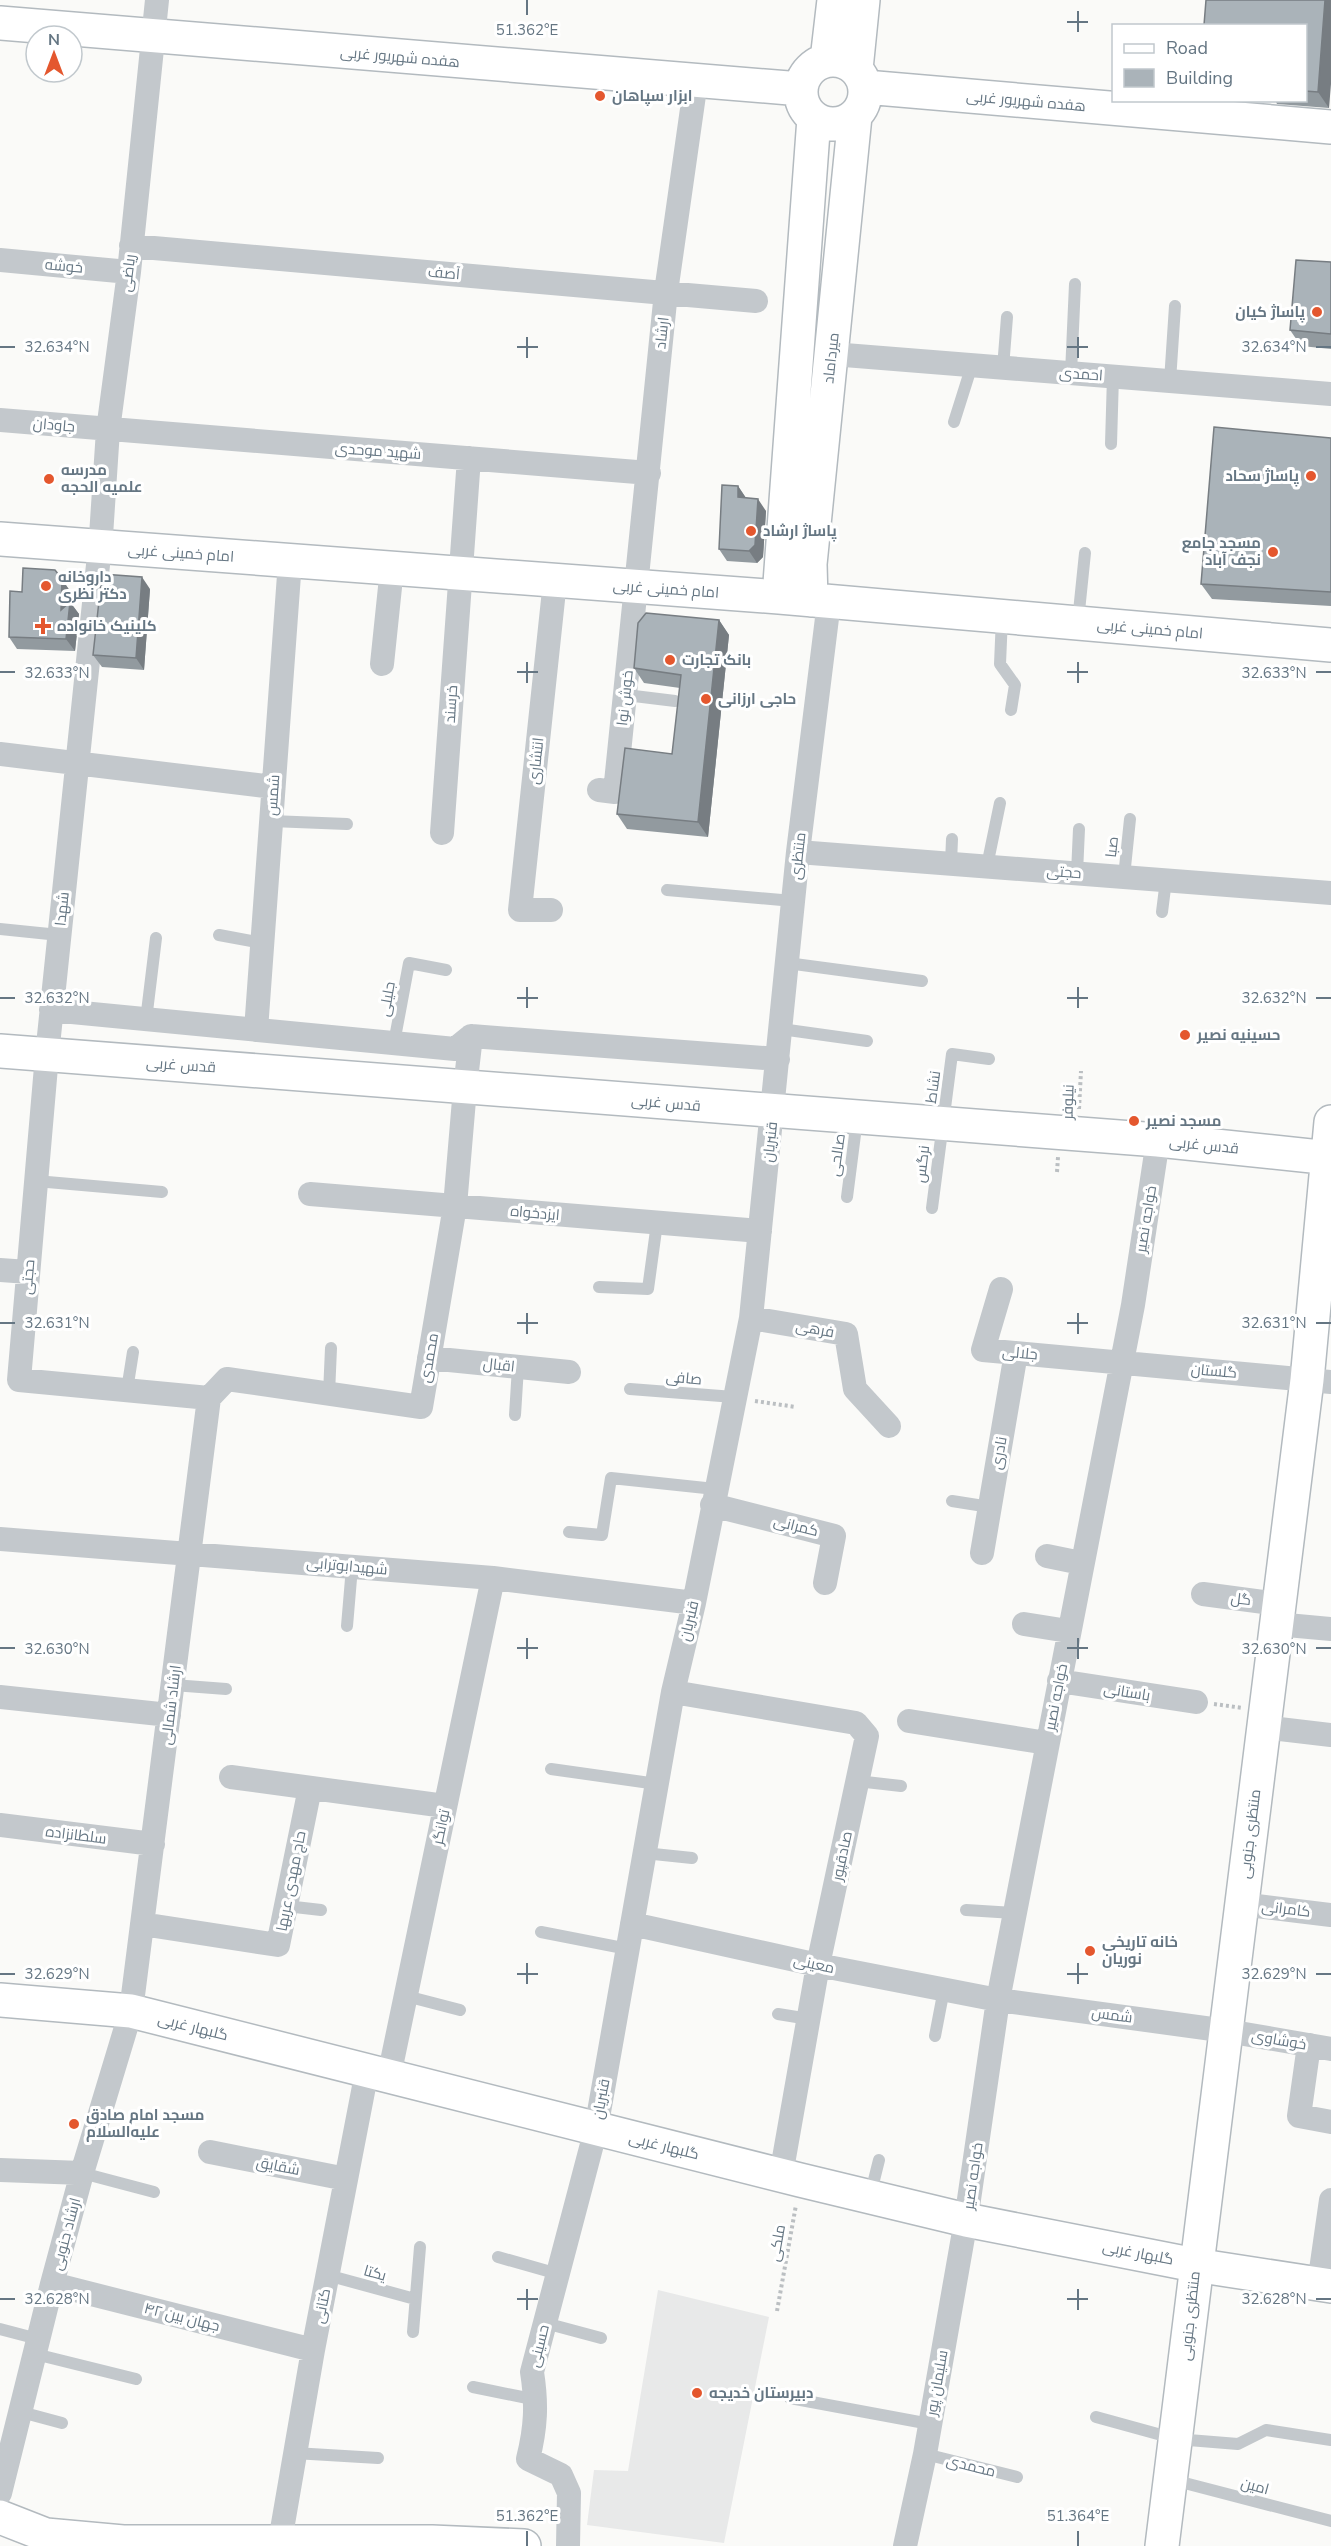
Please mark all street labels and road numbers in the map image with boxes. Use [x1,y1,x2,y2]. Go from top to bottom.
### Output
street label: هفده شهریور غربی [339,42,461,72]
street label: هفده شهریور غربی [965,86,1087,116]
street label: ریاضی [116,253,140,293]
street label: خوشه [44,254,84,278]
street label: آصف [427,262,461,284]
street label: ارشاد [650,316,674,350]
street label: میرداماد [818,332,844,384]
street label: احمدی [1058,362,1104,386]
street label: جاودان [32,413,76,437]
street label: شهید موحدی [334,438,422,464]
street label: امام خمینی غربی [127,539,235,567]
street label: امام خمینی غربی [612,575,720,603]
street label: امام خمینی غربی [1096,614,1204,644]
street label: خوش نوا [612,669,638,727]
street label: خرسند [440,685,462,723]
street label: انتشاری [524,736,548,786]
street label: شمس [262,774,284,816]
street label: منتظری [786,831,810,881]
street label: صبا [1101,835,1123,859]
street label: حجتی [1046,861,1082,883]
street label: شهدا [50,891,74,927]
street label: جلیلی [374,980,400,1018]
street label: قدس غربی [145,1053,217,1077]
street label: نشاط [921,1069,945,1105]
street label: نیلوفر [1057,1084,1079,1121]
street label: قدس غربی [630,1090,702,1116]
street label: قنبریان [758,1121,782,1163]
street label: قدس غربی [1168,1131,1240,1159]
street label: صالحی [824,1132,850,1178]
street label: نرگس [910,1144,934,1184]
street label: خواجه نصیر [1131,1184,1161,1255]
street label: ایزدخواه [509,1201,561,1225]
street label: حجتی [17,1259,39,1295]
street label: فرهی [794,1316,836,1342]
street label: محمدی [415,1332,443,1384]
street label: جلالی [1001,1341,1039,1365]
street label: اقبال [482,1353,516,1377]
street label: گلستان [1190,1359,1238,1383]
street label: صافی [665,1366,703,1390]
street label: نادری [986,1435,1012,1471]
street label: کمرانی [772,1511,820,1541]
street label: شهیدابوترابی [306,1552,388,1580]
street label: گل [1230,1588,1252,1610]
street label: قنبریان [675,1599,703,1643]
street label: خواجه نصیر [1040,1662,1072,1733]
street label: ارشاد شمالی [156,1664,186,1746]
street label: باستانی [1102,1678,1152,1706]
street label: منتظری جنوبی [1235,1788,1265,1880]
street label: توانگر [427,1807,455,1848]
street label: سلطانزاده [44,1821,108,1849]
street label: حاج مهدی عربها [271,1829,312,1933]
street label: صادقپور [827,1829,857,1884]
street label: کامرانی [1260,1896,1312,1922]
street label: معینی [792,1950,836,1978]
street label: شمس [1090,2002,1134,2028]
street label: گلبهار غربی [156,2009,230,2045]
street label: خوشاوی [1250,2025,1308,2055]
street label: قنبریان [588,2077,614,2121]
street label: گلبهار غربی [627,2128,701,2164]
street label: خواجه نصیر [958,2141,988,2212]
street label: شقایق [255,2152,301,2180]
street label: ارشاد جنوبی [47,2195,85,2273]
street label: ملکی [764,2223,790,2263]
street label: گلبهار غربی [1101,2236,1175,2270]
street label: یکتا [361,2260,389,2286]
street label: منتظری جنوبی [1175,2270,1205,2362]
street label: کتانی [309,2287,335,2325]
street label: جهان بین ۴۲ [142,2298,222,2336]
street label: حسینی [524,2323,554,2369]
street label: سلیمان پور [921,2349,953,2418]
street label: محمدی [944,2450,998,2482]
street label: امین [1239,2473,1271,2499]

